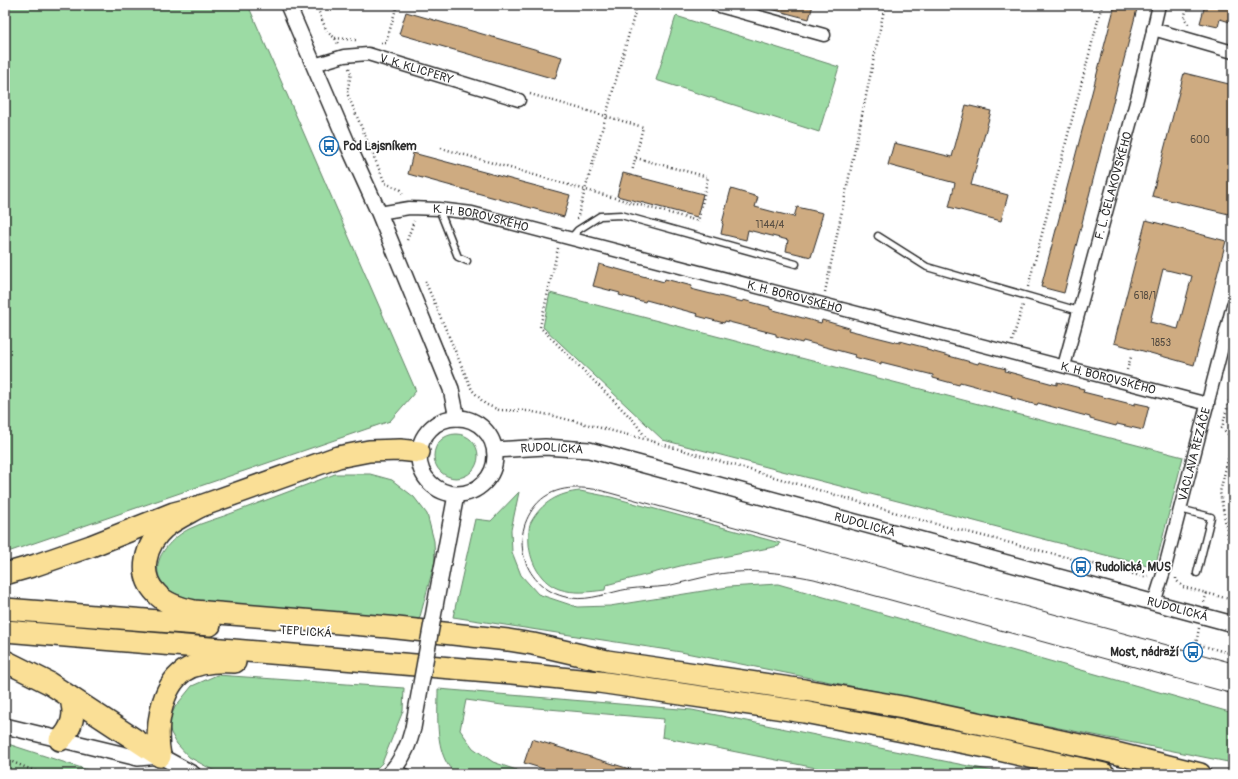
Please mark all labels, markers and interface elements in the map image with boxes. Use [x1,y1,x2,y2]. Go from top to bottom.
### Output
street label: V. K. KLICPERY [378,50,455,87]
street label: F. L. ČELAKOVSKÉHO [1091,130,1135,241]
house number: 600 [1190,134,1210,146]
bus stop icon: Pod Lajsníkem [318,135,340,157]
place label: Pod Lajsníkem [343,139,417,154]
street label: K. H. BOROVSKÉHO [433,201,530,235]
house number: 1144/4 [756,219,785,231]
street label: K. H. BOROVSKÉHO [746,277,844,316]
house number: 618/1 [1134,290,1156,302]
house number: 1853 [1151,337,1171,349]
street label: K. H. BOROVSKÉHO [1059,359,1158,398]
street label: VÁCLAVA ŘEZÁČE [1175,406,1214,503]
street label: RUDOLICKÁ [520,439,584,457]
street label: RUDOLICKÁ [833,509,898,540]
bus stop icon: Rudolická, MUS [1070,556,1092,578]
place label: Rudolická, MUS [1095,560,1171,575]
street label: RUDOLICKÁ [1145,594,1210,625]
street label: TEPLICKÁ [279,622,333,641]
bus stop icon: Most, nádraží [1182,641,1204,663]
place label: Most, nádraží [1110,645,1180,660]

